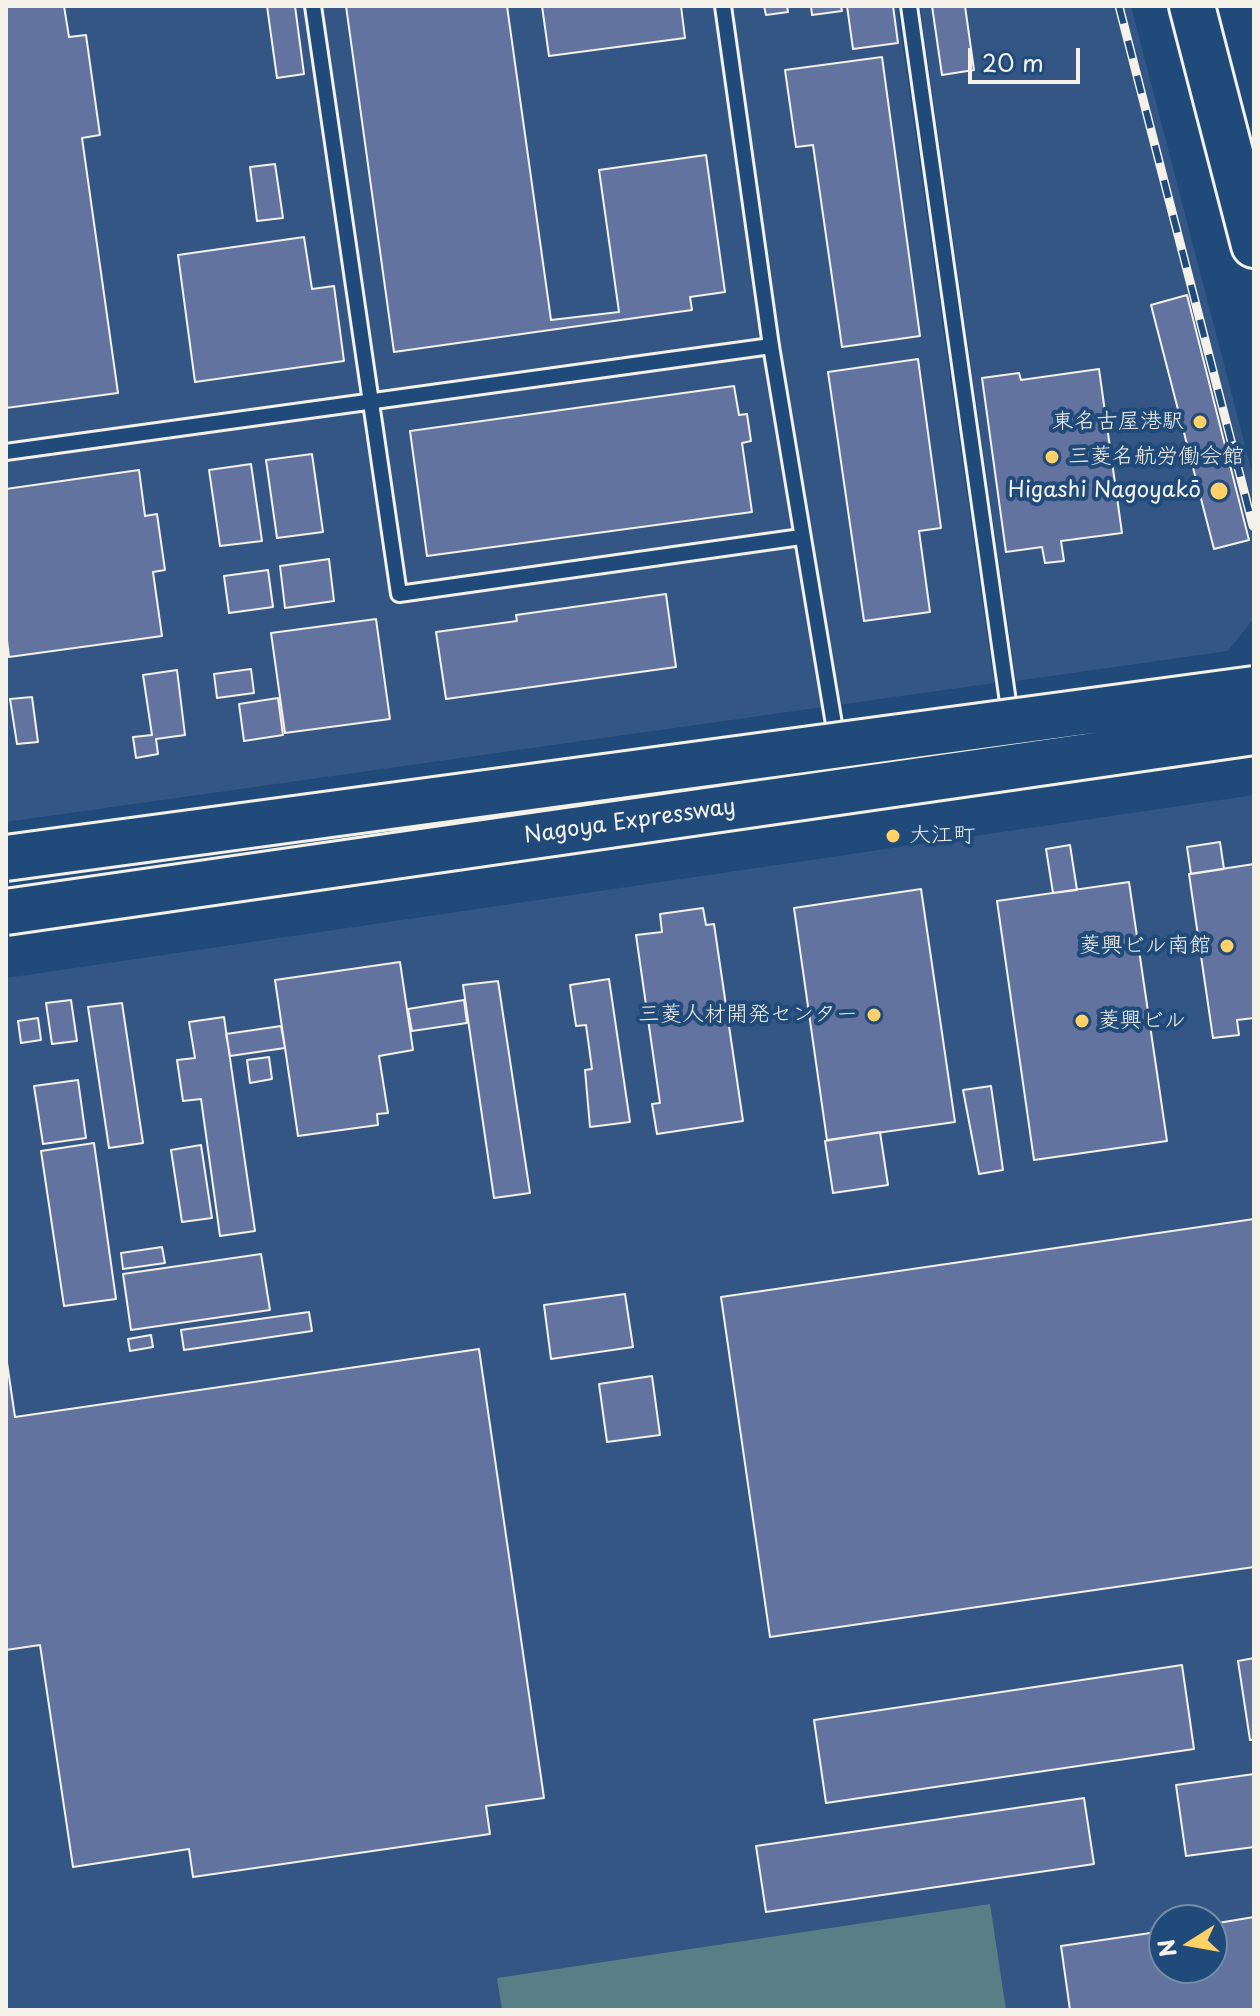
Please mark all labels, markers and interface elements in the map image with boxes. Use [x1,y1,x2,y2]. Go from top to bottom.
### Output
scale bar [972,32,1084,82]
text: 20 m [982,44,1044,80]
place label: 東名古屋港駅 [1052,409,1184,435]
marker: 東名古屋港駅 [1191,413,1209,431]
place label: 三菱名航労働会館 [1068,444,1244,470]
marker: 三菱名航労働会館 [1043,448,1061,466]
place label: Higashi Nagoyakō [1008,478,1201,504]
marker: Higashi Nagoyakō [1208,480,1230,502]
street label: Nagoya Expressway [523,794,737,850]
place label: 大江町 [909,823,975,849]
marker: 大江町 [884,827,902,845]
place label: 菱興ビル南館 [1079,933,1211,959]
marker: 菱興ビル南館 [1218,937,1236,955]
place label: 三菱人材開発センター [638,1002,858,1028]
marker: 三菱人材開発センター [865,1006,883,1024]
place label: 菱興ビル [1098,1008,1186,1034]
marker: 菱興ビル [1073,1012,1091,1030]
north arrow [1148,1904,1228,1984]
text: N [1148,1937,1184,1960]

